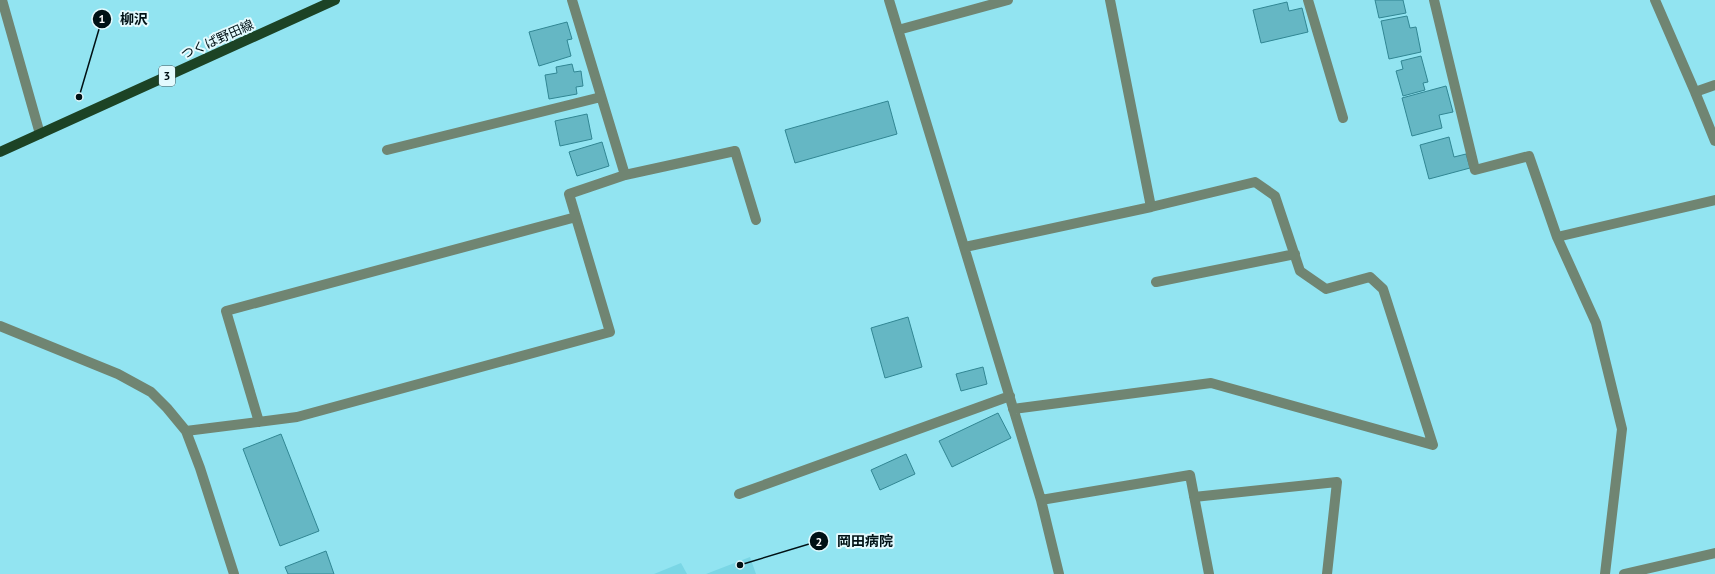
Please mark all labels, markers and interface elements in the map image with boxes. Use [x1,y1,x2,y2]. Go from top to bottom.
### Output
callout: 柳沢 [92,6,156,32]
text: 柳沢 [120,10,148,28]
text: 1 [99,11,105,26]
street label: つくば野田線 [178,16,256,63]
road number: 3 [159,66,175,86]
callout: 岡田病院 [809,528,901,554]
text: 岡田病院 [837,532,893,550]
text: 2 [816,534,822,549]

